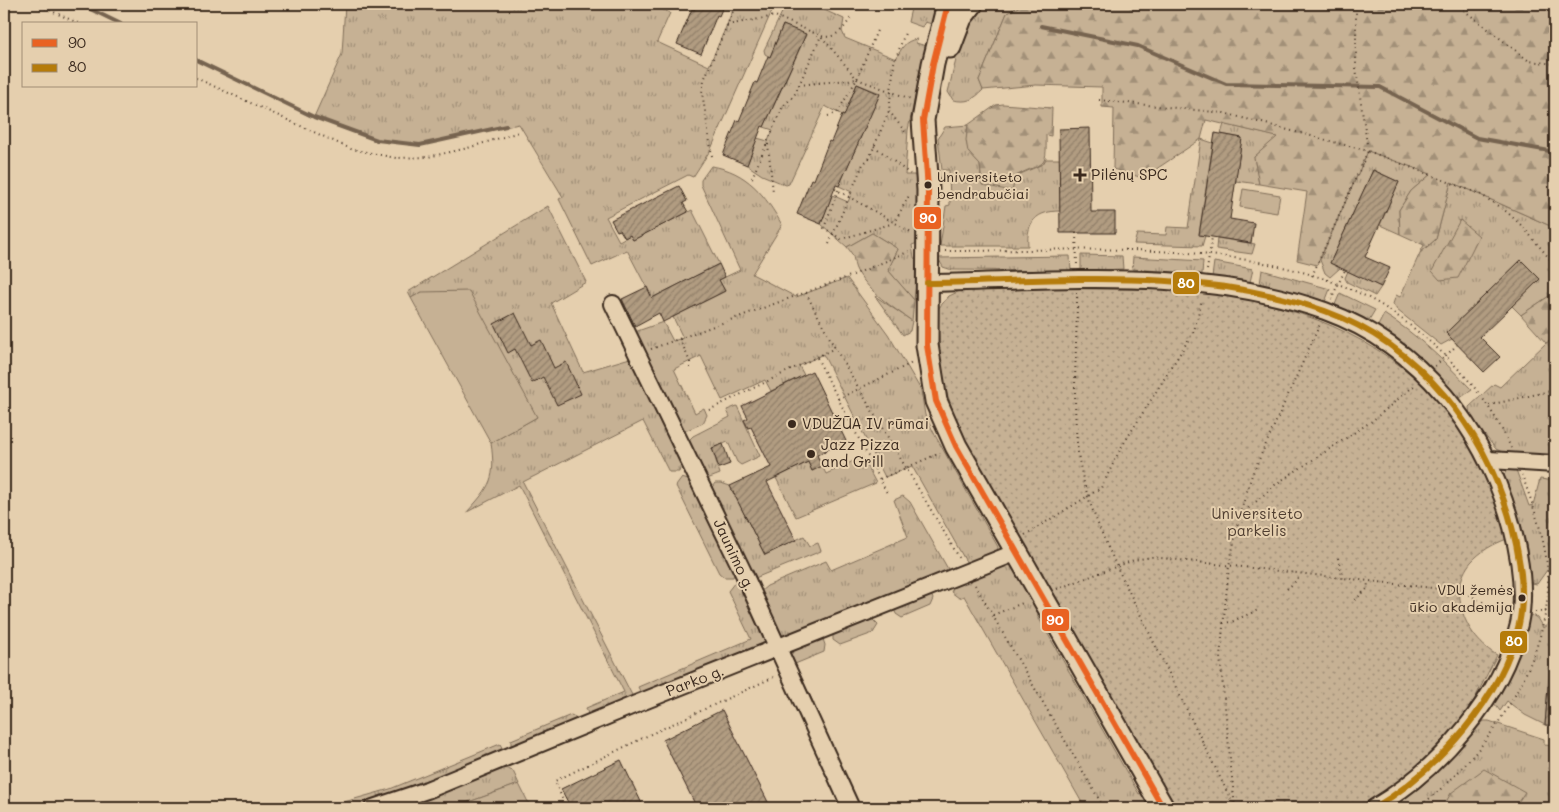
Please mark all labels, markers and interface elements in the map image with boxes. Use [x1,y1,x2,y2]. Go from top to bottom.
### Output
legend [22,22,198,88]
text: 90 [68,32,86,52]
text: 80 [68,56,86,76]
place label: Pilėnų SPC [1091,164,1168,184]
place label: Universiteto bendrabučiai [937,167,1029,203]
marker: Pilėnų SPC [1073,168,1087,182]
marker: Universiteto bendrabučiai [923,180,933,190]
line badge: 90 [913,206,942,230]
text: 90 [919,208,937,227]
line badge: 80 [1172,271,1200,295]
text: 80 [1177,273,1195,292]
place label: VDUŽŪA IV rūmai [802,413,929,433]
marker: VDUŽŪA IV rūmai [786,418,798,430]
place label: Jazz Pizza and Grill [821,434,900,471]
marker: Jazz Pizza and Grill [805,448,817,460]
park label: Universiteto parkelis [1212,503,1303,540]
street label: Jaunimo g. [709,515,760,594]
place label: VDU žemės ūkio akademija [1410,580,1513,616]
marker: VDU žemės ūkio akademija [1517,593,1527,603]
line badge: 90 [1041,608,1070,632]
text: 90 [1046,610,1064,629]
line badge: 80 [1499,630,1528,654]
text: 80 [1505,631,1523,650]
street label: Parko g. [663,660,727,700]

